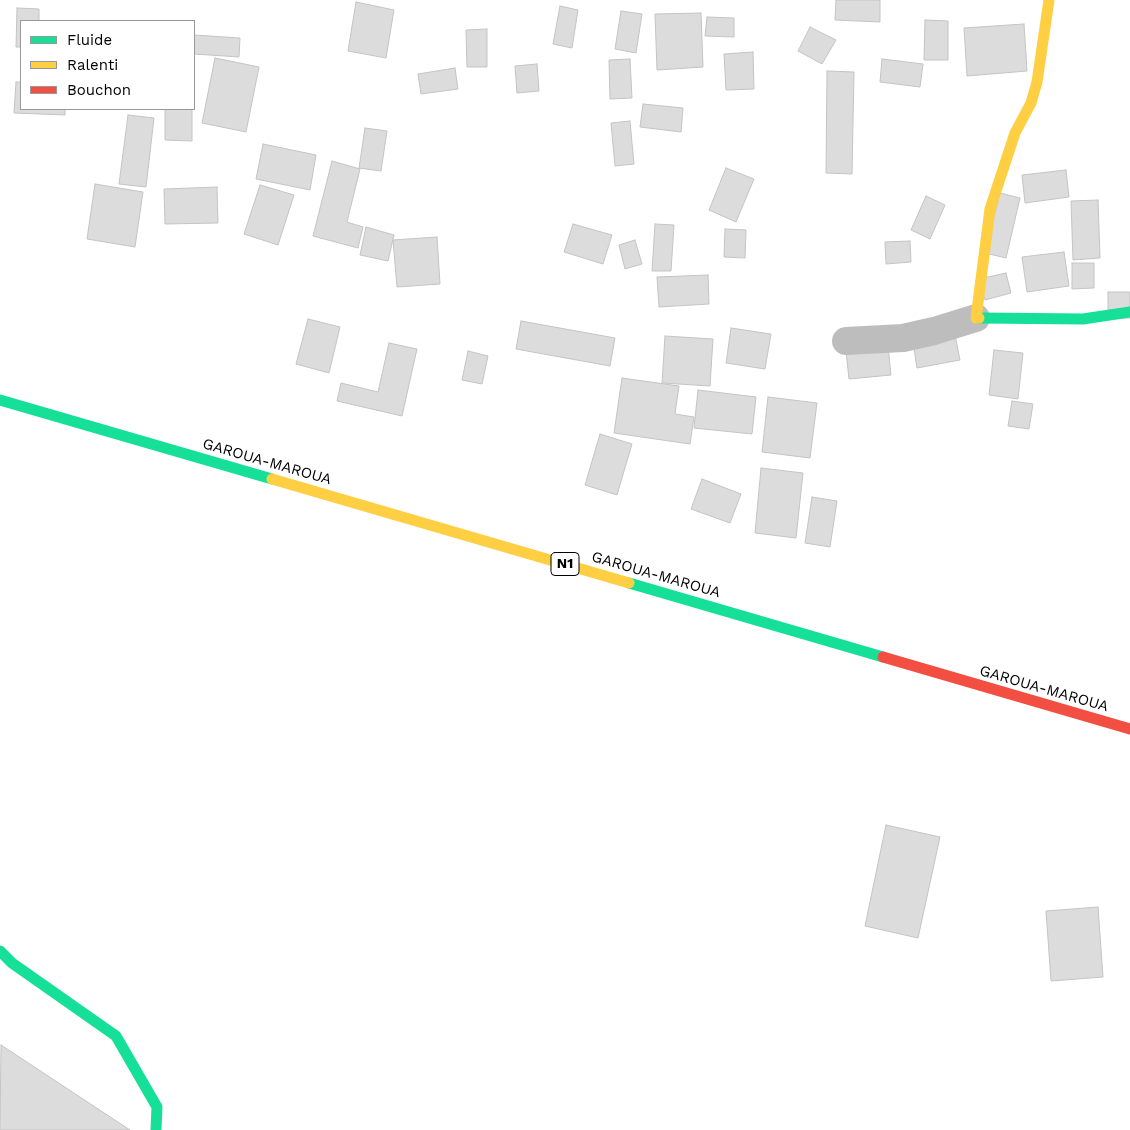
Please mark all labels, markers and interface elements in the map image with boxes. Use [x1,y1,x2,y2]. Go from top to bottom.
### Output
legend [20,20,195,110]
text: Fluide [67,31,112,49]
text: Ralenti [67,56,118,74]
text: Bouchon [67,81,131,99]
street label: GAROUA-MAROUA [200,435,334,489]
street label: GAROUA-MAROUA [589,548,723,602]
road number: N1 [551,552,579,576]
street label: GAROUA-MAROUA [977,662,1111,716]

